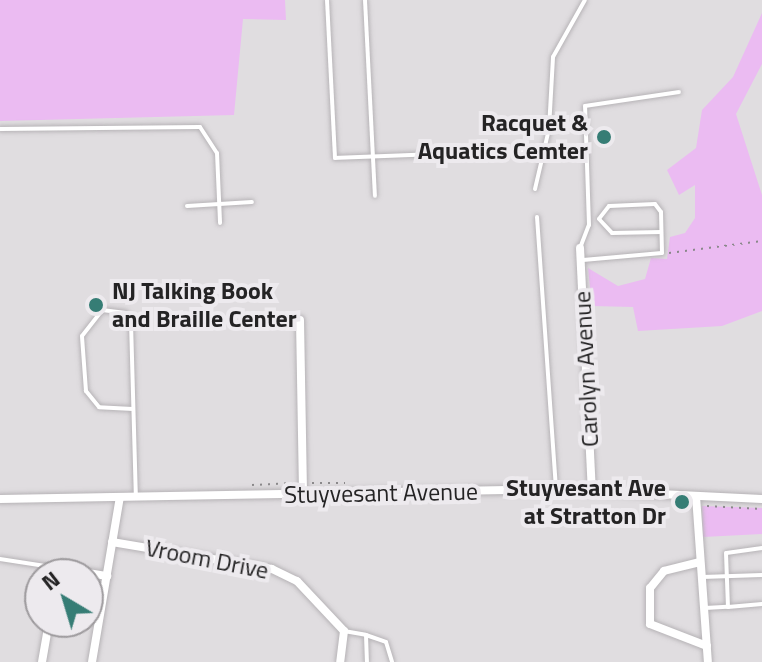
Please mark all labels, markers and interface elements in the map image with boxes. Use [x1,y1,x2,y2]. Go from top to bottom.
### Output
place label: Racquet & Aquatics Cemter [418,109,588,165]
marker: Racquet & Aquatics Cemter [595,128,613,146]
place label: NJ Talking Book and Braille Center [112,277,297,333]
street label: Carolyn Avenue [568,290,604,448]
marker: NJ Talking Book and Braille Center [87,296,105,314]
place label: Stuyvesant Ave at Stratton Dr [506,474,666,530]
street label: Stuyvesant Avenue [284,477,478,509]
marker: Stuyvesant Ave at Stratton Dr [673,493,691,511]
street label: Vroom Drive [143,533,271,585]
north arrow [24,558,104,638]
text: N [34,563,67,599]

